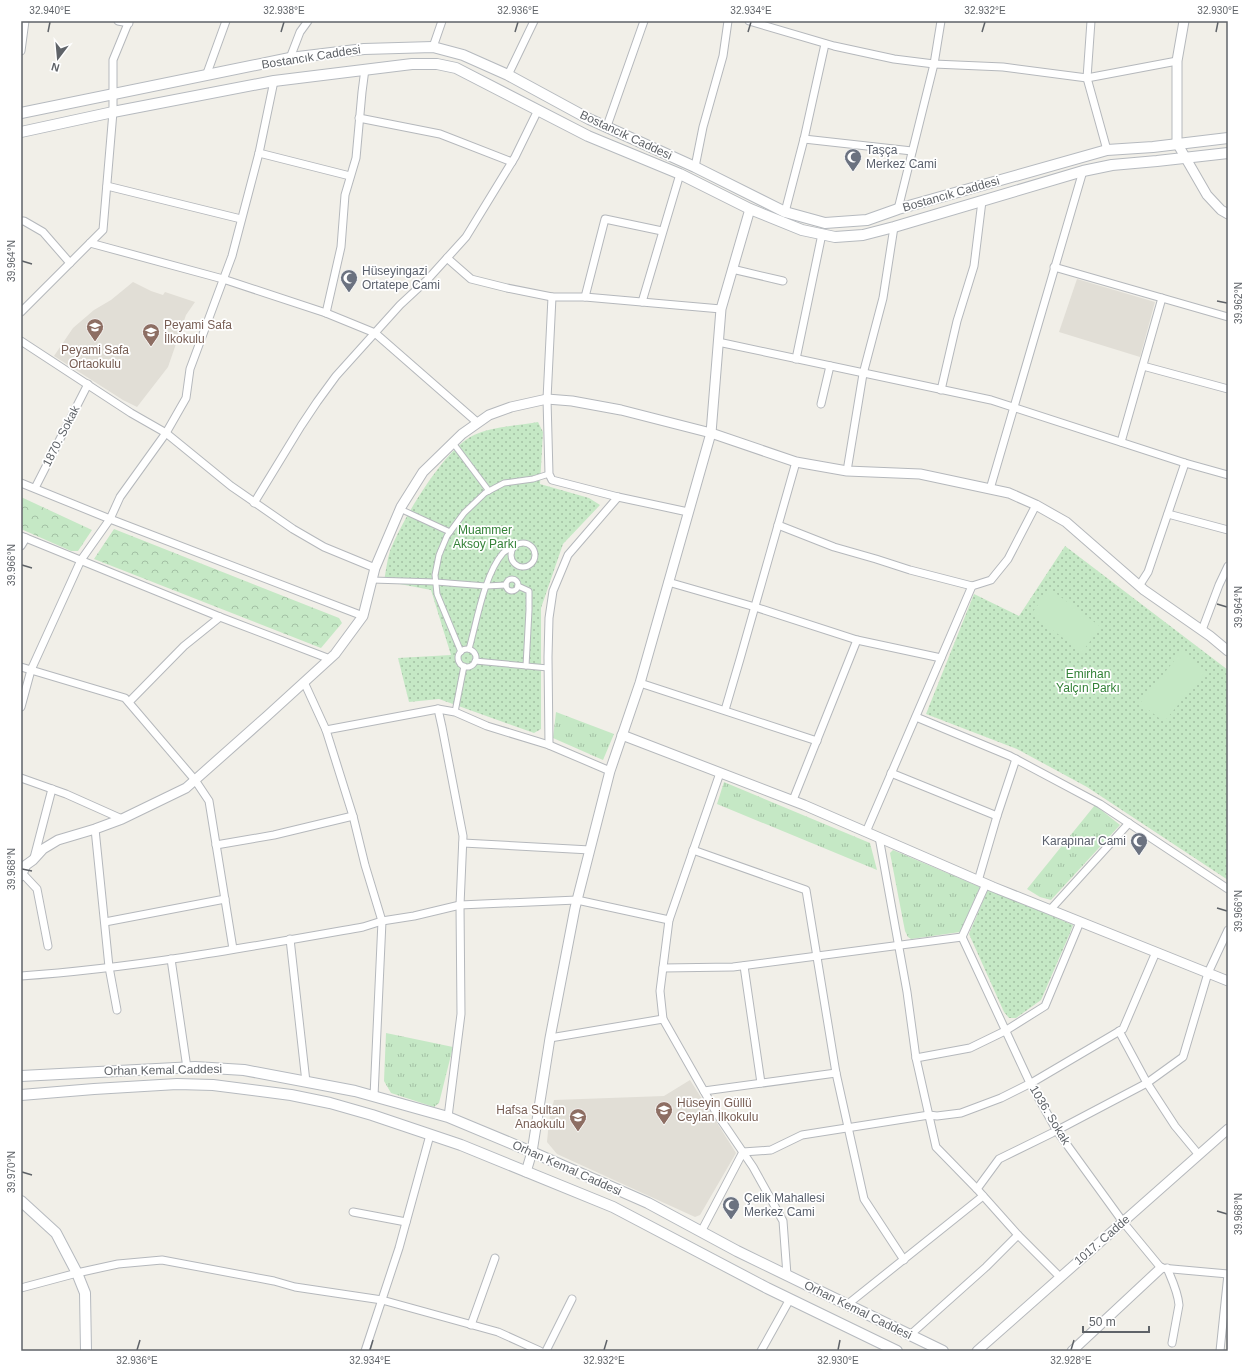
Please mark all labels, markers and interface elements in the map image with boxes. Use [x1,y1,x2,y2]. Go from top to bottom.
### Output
text: 32.940°E [29,5,71,16]
text: 32.938°E [263,5,305,16]
text: 32.936°E [497,5,539,16]
text: 32.934°E [730,5,772,16]
text: 32.932°E [964,5,1006,16]
text: 32.930°E [1197,5,1239,16]
north arrow [38,38,78,78]
street label: Bostancık Caddesi [260,42,362,72]
text: N [50,61,61,74]
street label: Bostancık Caddesi [578,108,674,162]
place label: Taşça Merkez Cami [866,143,937,171]
mosque icon: Taşça Merkez Cami [843,147,863,172]
street label: Bostancık Caddesi [901,173,1001,215]
text: 39.964°N [6,240,17,282]
place label: Hüseyingazi Ortatepe Cami [362,264,440,292]
mosque icon: Hüseyingazi Ortatepe Cami [339,268,359,293]
text: 39.962°N [1233,282,1244,324]
school or university icon: Peyami Safa Ortaokulu [85,317,105,342]
place label: Peyami Safa İlkokulu [164,318,232,346]
school or university icon: Peyami Safa İlkokulu [141,322,161,347]
place label: Peyami Safa Ortaokulu [61,343,129,371]
street label: 1870. Sokak [40,402,83,469]
park label: Muammer Aksoy Parkı [453,523,517,551]
text: 39.966°N [6,544,17,586]
text: 39.964°N [1233,586,1244,628]
park label: Emirhan Yalçın Parkı [1056,667,1120,695]
mosque icon: Karapınar Cami [1129,831,1149,856]
place label: Karapınar Cami [1042,834,1126,848]
text: 39.968°N [6,848,17,890]
text: 39.966°N [1233,890,1244,932]
street label: Orhan Kemal Caddesi [104,1062,222,1078]
street label: 1036. Sokak [1027,1083,1074,1148]
place label: Hüseyin Güllü Ceylan İlkokulu [677,1096,758,1124]
school or university icon: Hüseyin Güllü Ceylan İlkokulu [654,1100,674,1125]
place label: Hafsa Sultan Anaokulu [496,1103,565,1131]
school or university icon: Hafsa Sultan Anaokulu [568,1107,588,1132]
street label: Orhan Kemal Caddesi [510,1138,624,1198]
text: 39.970°N [6,1151,17,1193]
place label: Çelik Mahallesi Merkez Cami [744,1191,825,1219]
text: 39.968°N [1233,1193,1244,1235]
mosque icon: Çelik Mahallesi Merkez Cami [721,1195,741,1220]
street label: 1017. Cadde [1071,1212,1133,1268]
street label: Orhan Kemal Caddesi [802,1278,914,1342]
scale bar [1083,1308,1149,1334]
text: 50 m [1089,1315,1116,1329]
text: 32.936°E [116,1355,158,1366]
text: 32.934°E [349,1355,391,1366]
text: 32.932°E [583,1355,625,1366]
text: 32.930°E [817,1355,859,1366]
text: 32.928°E [1050,1355,1092,1366]

